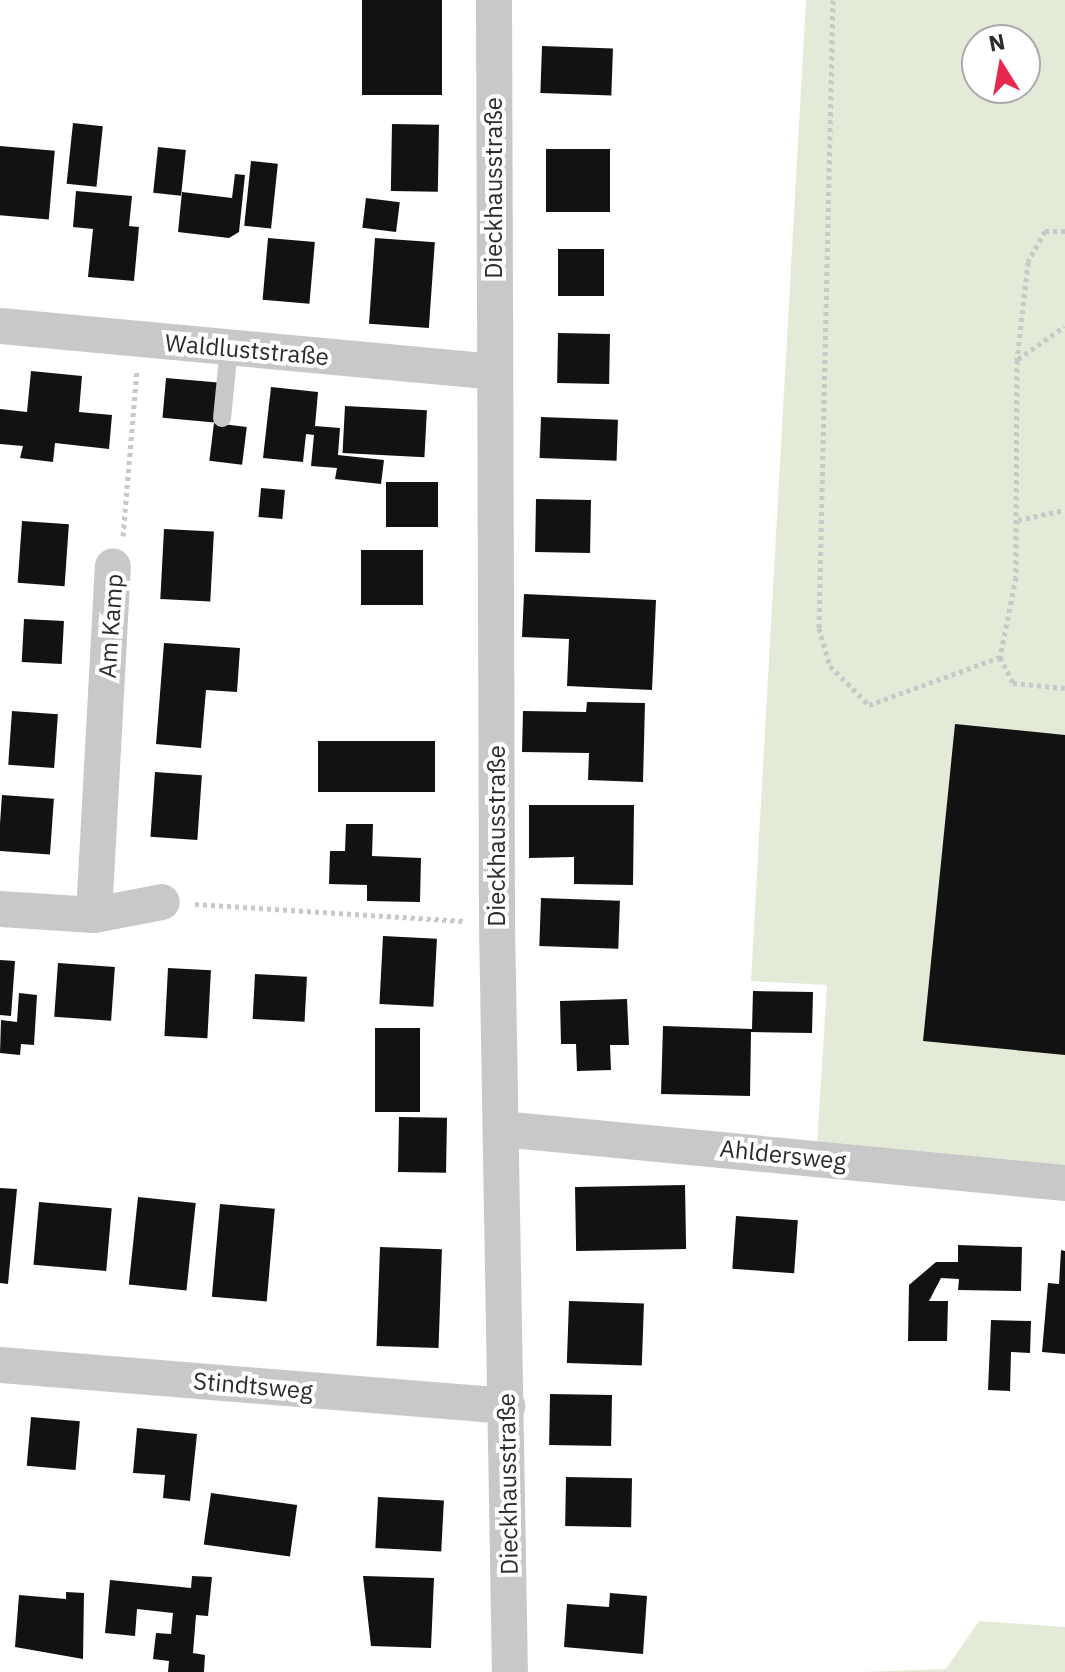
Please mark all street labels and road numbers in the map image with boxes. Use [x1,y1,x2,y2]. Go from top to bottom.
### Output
street label: Dieckhausstraße [480,97,508,279]
street label: Waldluststraße [164,328,330,372]
street label: Am Kamp [93,573,129,679]
street label: Dieckhausstraße [483,745,511,927]
street label: Ahldersweg [718,1134,848,1176]
street label: Stindtsweg [192,1366,314,1406]
street label: Dieckhausstraße [492,1393,524,1575]

